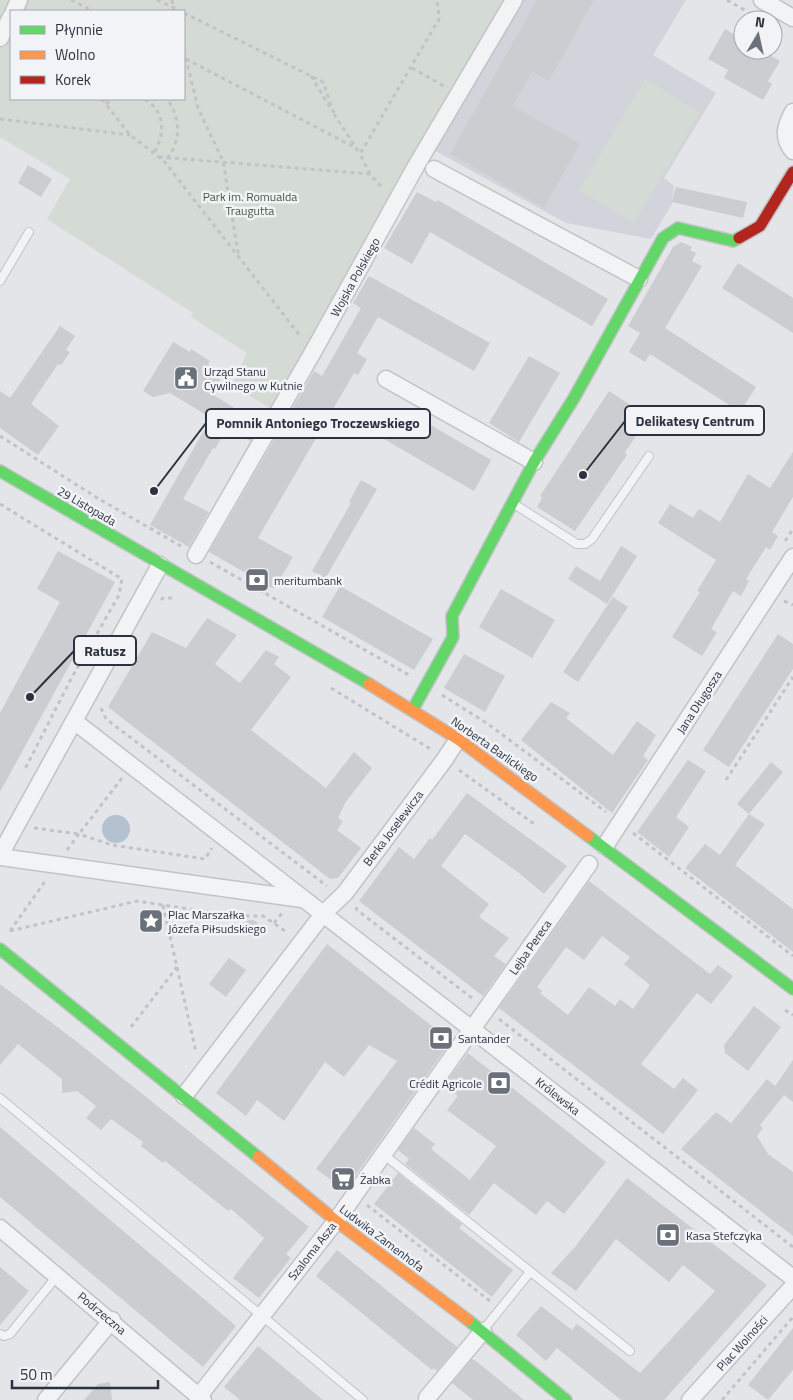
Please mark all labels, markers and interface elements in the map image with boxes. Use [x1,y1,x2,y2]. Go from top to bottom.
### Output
legend [10,10,185,100]
north arrow [733,10,783,60]
text: N [754,11,767,33]
text: Płynnie [55,18,103,41]
text: Wolno [55,43,95,66]
text: Korek [55,68,91,91]
park label: Park im. Romualda Traugutta [203,187,297,220]
street label: Wojska Polskiego [325,234,385,320]
place label: Urząd Stanu Cywilnego w Kutnie [204,362,303,395]
public building icon: Urząd Stanu Cywilnego w Kutnie [173,365,199,391]
callout: Delikatesy Centrum [625,406,764,435]
callout: Pomnik Antoniego Troczewskiego [206,409,430,438]
text: Delikatesy Centrum [636,410,754,431]
text: Pomnik Antoniego Troczewskiego [216,412,420,433]
street label: 29 Listopada [54,481,120,531]
bank icon: meritumbank [244,567,270,593]
place label: meritumbank [274,571,342,590]
callout: Ratusz [74,636,136,665]
text: Ratusz [84,640,126,661]
street label: Jana Długosza [671,667,727,737]
street label: Norberta Barlickiego [447,712,543,786]
street label: Berka Joselewicza [358,786,428,870]
place label: Plac Marszałka Józefa Piłsudskiego [168,905,266,938]
place icon: Plac Marszałka Józefa Piłsudskiego [138,908,164,934]
street label: Lejba Pereca [504,915,556,979]
bank icon: Santander [428,1025,454,1051]
place label: Santander [458,1029,510,1048]
bank icon: Crédit Agricole [486,1070,512,1096]
street label: Królewska [532,1072,584,1120]
place label: Crédit Agricole [409,1074,482,1093]
supermarket icon: Żabka [330,1166,356,1192]
place label: Żabka [360,1170,390,1189]
street label: Ludwika Zamenhofa [335,1200,429,1276]
street label: Szaloma Asza [283,1218,341,1284]
bank icon: Kasa Stefczyka [655,1222,681,1248]
place label: Kasa Stefczyka [686,1226,762,1245]
street label: Podrzeczna [73,1287,131,1339]
street label: Plac Wolności [712,1311,772,1375]
scale bar [12,1358,159,1390]
text: 50 m [20,1363,53,1386]

